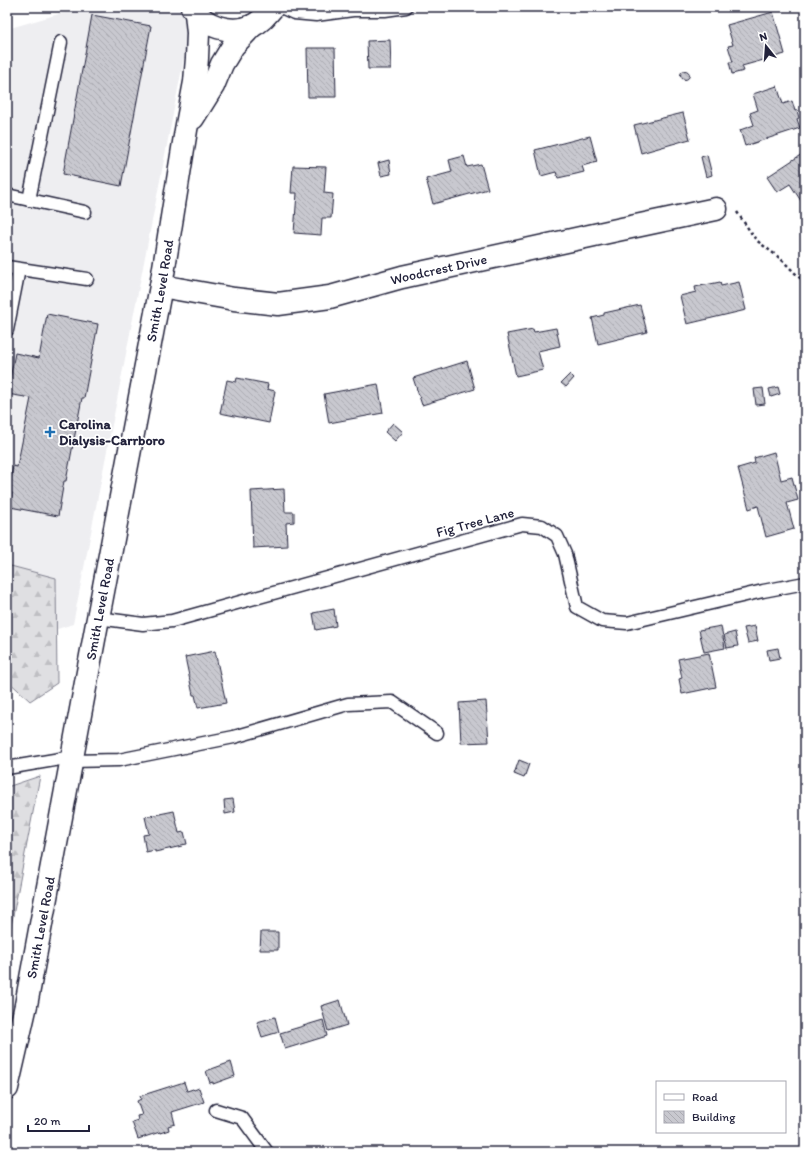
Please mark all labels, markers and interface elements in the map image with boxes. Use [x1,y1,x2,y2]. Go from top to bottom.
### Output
north arrow [746,26,786,66]
text: N [758,30,769,44]
street label: Smith Level Road [143,238,177,343]
street label: Woodcrest Drive [388,251,489,289]
place label: Carolina Dialysis-Carrboro [59,416,165,449]
marker: Carolina Dialysis-Carrboro [44,426,56,438]
street label: Fig Tree Lane [434,504,516,541]
street label: Smith Level Road [82,556,118,661]
street label: Smith Level Road [23,875,59,980]
legend [656,1081,786,1133]
text: Road [692,1090,718,1104]
scale bar [28,1107,89,1133]
text: Building [692,1110,736,1124]
text: 20 m [34,1114,61,1128]

